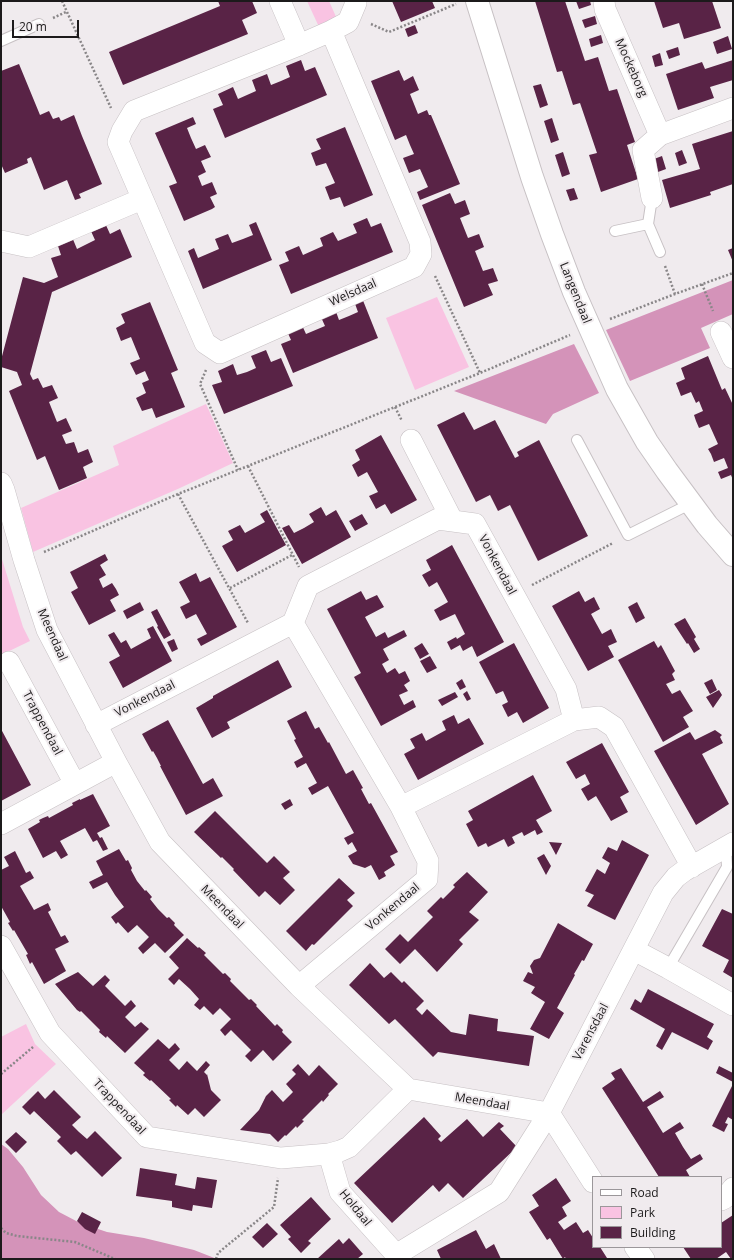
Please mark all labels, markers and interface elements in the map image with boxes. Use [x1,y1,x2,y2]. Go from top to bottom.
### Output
scale bar [14,12,81,38]
text: 20 m [19,18,47,35]
street label: Mockeborg [612,36,650,100]
street label: Langendaal [556,260,594,326]
street label: Welsdaal [327,276,379,310]
street label: Vonkendaal [475,533,519,597]
street label: Meendaal [34,607,70,663]
street label: Vonkendaal [112,678,178,720]
street label: Trappendaal [19,688,65,758]
street label: Vonkendaal [363,880,423,934]
street label: Meendaal [198,882,246,932]
street label: Varensdaal [570,1001,612,1063]
street label: Trappendaal [90,1076,148,1138]
street label: Meendaal [454,1090,510,1114]
legend [592,1176,722,1248]
text: Road [630,1184,659,1201]
street label: Holdaal [336,1187,374,1229]
text: Park [630,1204,655,1221]
text: Building [630,1224,675,1241]

